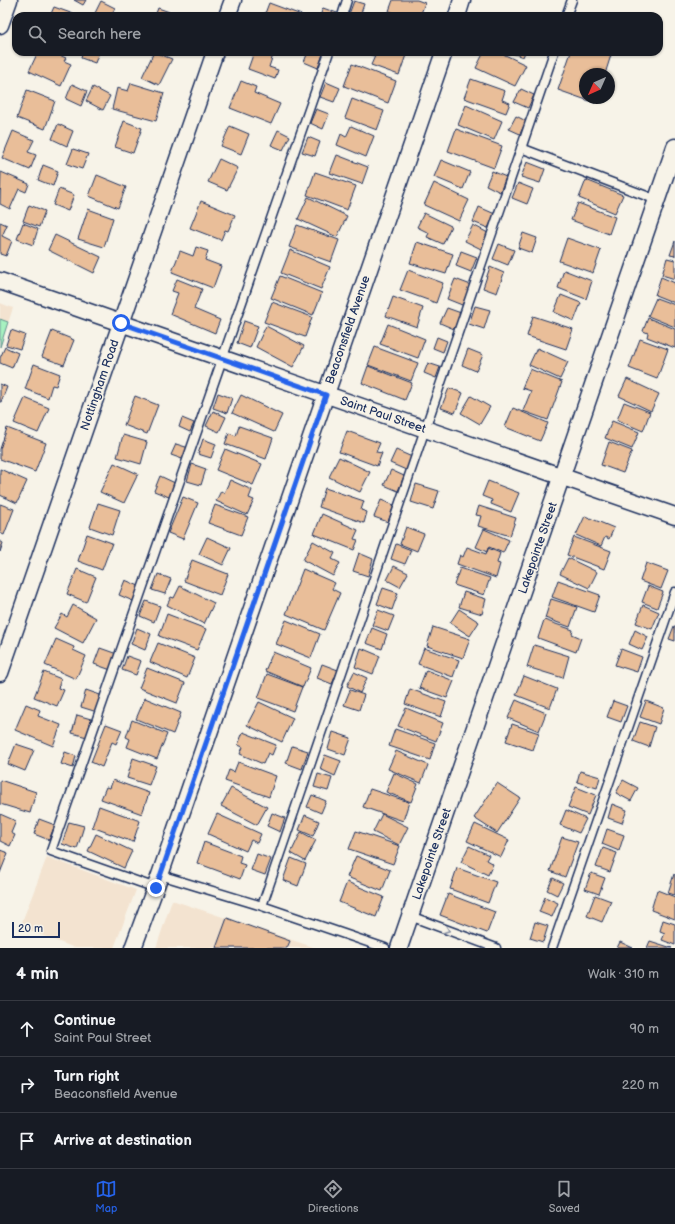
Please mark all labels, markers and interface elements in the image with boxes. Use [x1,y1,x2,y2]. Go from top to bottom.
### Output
search box [12,12,663,56]
icon: search [26,23,48,45]
text: Search here [58,25,141,44]
north arrow [579,68,615,104]
street label: Beaconsfield Avenue [322,274,374,386]
route start [112,314,130,332]
street label: Nottingham Road [77,337,123,432]
street label: Saint Paul Street [338,393,428,437]
street label: Lakepointe Street [515,500,561,596]
street label: Lakepointe Street [409,806,455,902]
route end [147,879,165,897]
scale bar [12,920,60,939]
text: 20 m [18,922,43,935]
one-way arrow [443,925,450,933]
text: 4 min [16,964,59,984]
text: Walk · 310 m [588,966,659,982]
text: Continue [54,1011,116,1030]
icon: ahead [16,1018,38,1040]
text: 90 m [630,1021,659,1037]
text: Saint Paul Street [54,1030,151,1046]
text: Turn right [54,1067,119,1086]
icon: right [16,1074,38,1096]
text: 220 m [622,1077,659,1093]
text: Beaconsfield Avenue [54,1086,177,1102]
icon: arrive [16,1130,38,1152]
text: Arrive at destination [54,1131,192,1150]
tab: Map [95,1178,117,1215]
tab: Directions [308,1178,358,1215]
tab: Saved [549,1178,580,1215]

